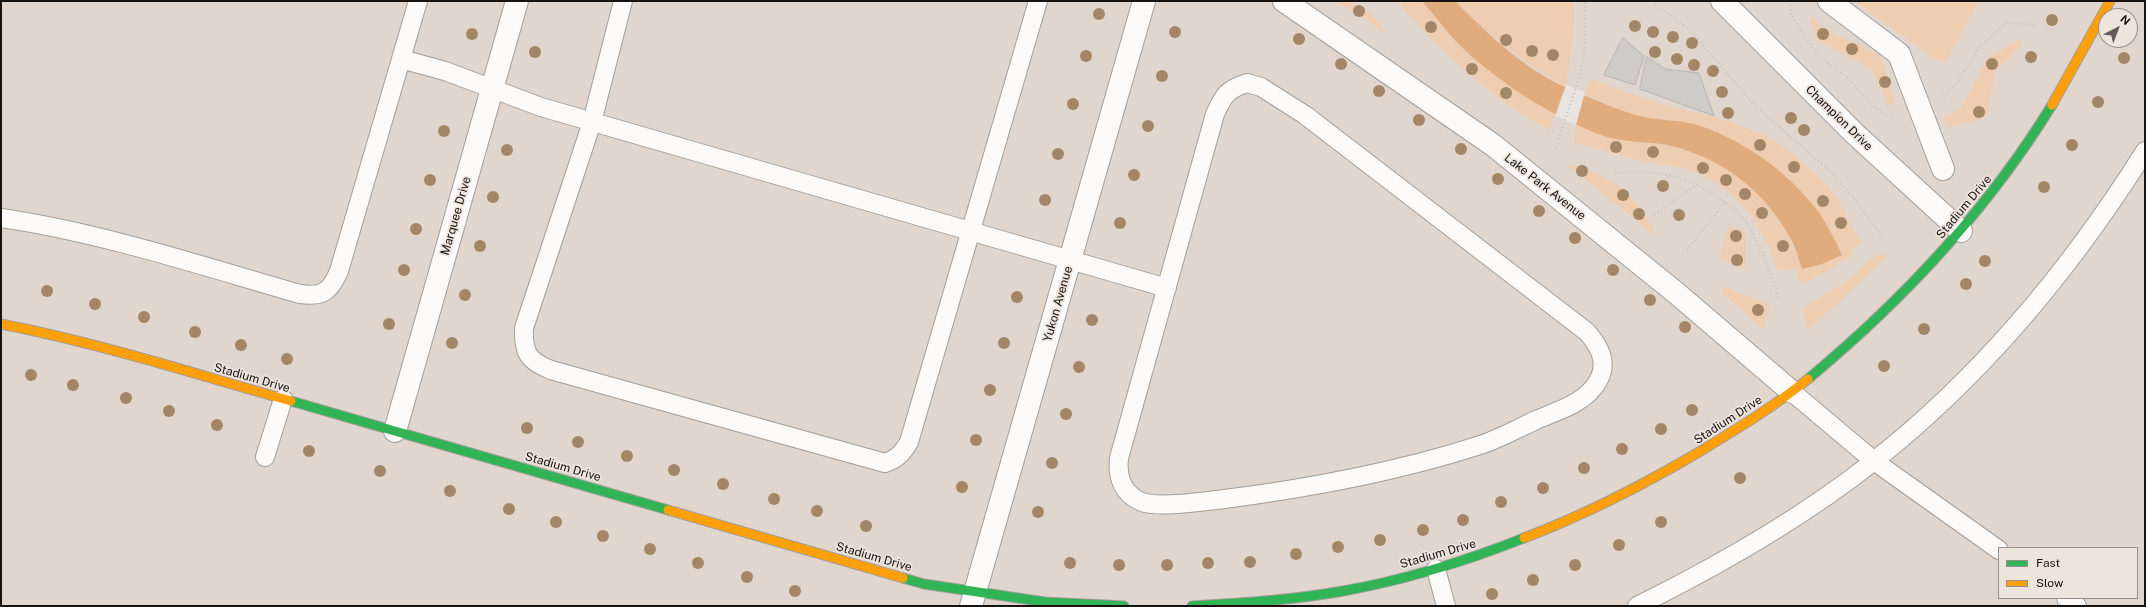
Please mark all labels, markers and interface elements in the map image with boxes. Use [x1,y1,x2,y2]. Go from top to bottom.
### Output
north arrow [2098,8,2138,48]
text: N [2118,12,2133,27]
street label: Champion Drive [1802,82,1876,154]
street label: Lake Park Avenue [1501,151,1589,223]
street label: Stadium Drive [1933,172,1995,242]
street label: Marquee Drive [438,175,474,257]
street label: Yukon Avenue [1040,264,1076,344]
street label: Stadium Drive [212,360,292,396]
street label: Stadium Drive [1691,393,1765,447]
street label: Stadium Drive [523,449,603,485]
street label: Stadium Drive [1398,536,1478,572]
street label: Stadium Drive [834,539,914,575]
legend [1998,547,2138,599]
text: Fast [2036,556,2060,570]
text: Slow [2036,576,2063,590]

